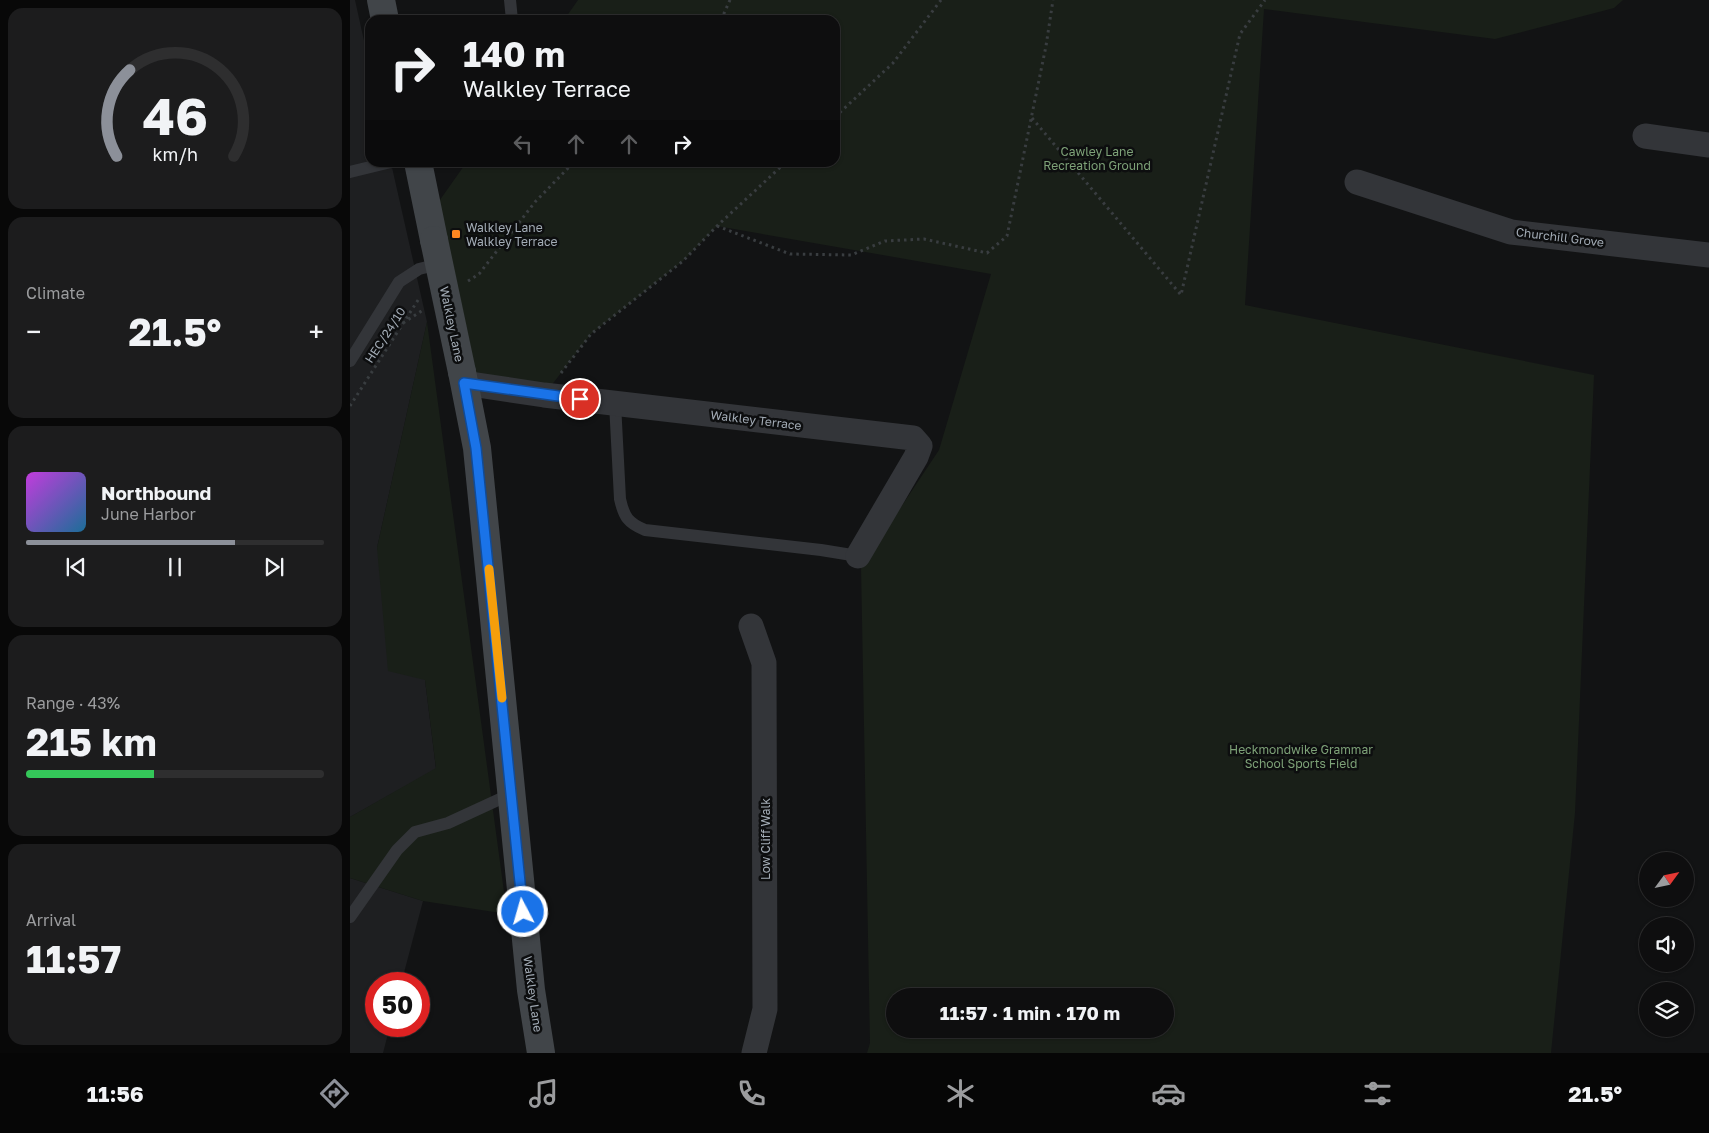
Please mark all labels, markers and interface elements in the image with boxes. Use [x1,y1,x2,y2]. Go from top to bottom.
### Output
text: 140 m [463,33,565,75]
icon: right [380,35,445,100]
text: Walkley Terrace [463,75,631,102]
text: 46 [142,84,208,146]
icon: left [509,130,537,158]
icon: ahead [562,130,590,158]
icon: ahead [615,130,643,158]
icon: right [668,130,696,158]
text: km/h [152,143,198,165]
park label: Cawley Lane Recreation Ground [1043,144,1151,173]
place label: Walkley Lane Walkley Terrace [466,220,557,249]
street label: Churchill Grove [1515,224,1605,250]
marker: Walkley Lane Walkley Terrace [450,228,462,240]
text: Climate [26,283,85,303]
street label: Walkley Lane [437,285,467,363]
street label: HEC/24/10 [361,304,409,366]
text: 21.5° [129,309,221,354]
text: − [26,315,41,348]
text: + [309,315,324,348]
pin [559,378,601,420]
icon: arrive [566,385,594,413]
street label: Walkley Terrace [710,407,802,433]
text: Northbound [101,481,211,504]
text: June Harbor [101,504,196,524]
icon: previous [62,553,90,581]
icon: pause [161,553,189,581]
icon: next [260,553,288,581]
text: Range · 43% [26,693,120,713]
text: 215 km [26,719,157,764]
park label: Heckmondwike Grammar School Sports Field [1229,742,1373,771]
street label: Low Cliff Walk [758,798,773,880]
north arrow [1639,852,1694,908]
map controls [1639,852,1694,1037]
position arrow [496,885,548,937]
text: Arrival [26,910,76,930]
button: sound [1639,917,1694,972]
text: 11:57 [26,936,121,981]
street label: Walkley Lane [520,955,546,1033]
speed limit sign: 50 [365,972,430,1037]
button: layers [1639,982,1694,1037]
text: 11:57 · 1 min · 170 m [940,1001,1120,1024]
icon: directions [317,1076,352,1111]
icon: music [526,1076,561,1111]
icon: phone [734,1076,769,1111]
icon: climate [943,1076,978,1111]
icon: car [1151,1076,1186,1111]
icon: filters [1360,1076,1395,1111]
text: 11:56 [87,1080,144,1107]
text: 21.5° [1568,1080,1622,1107]

